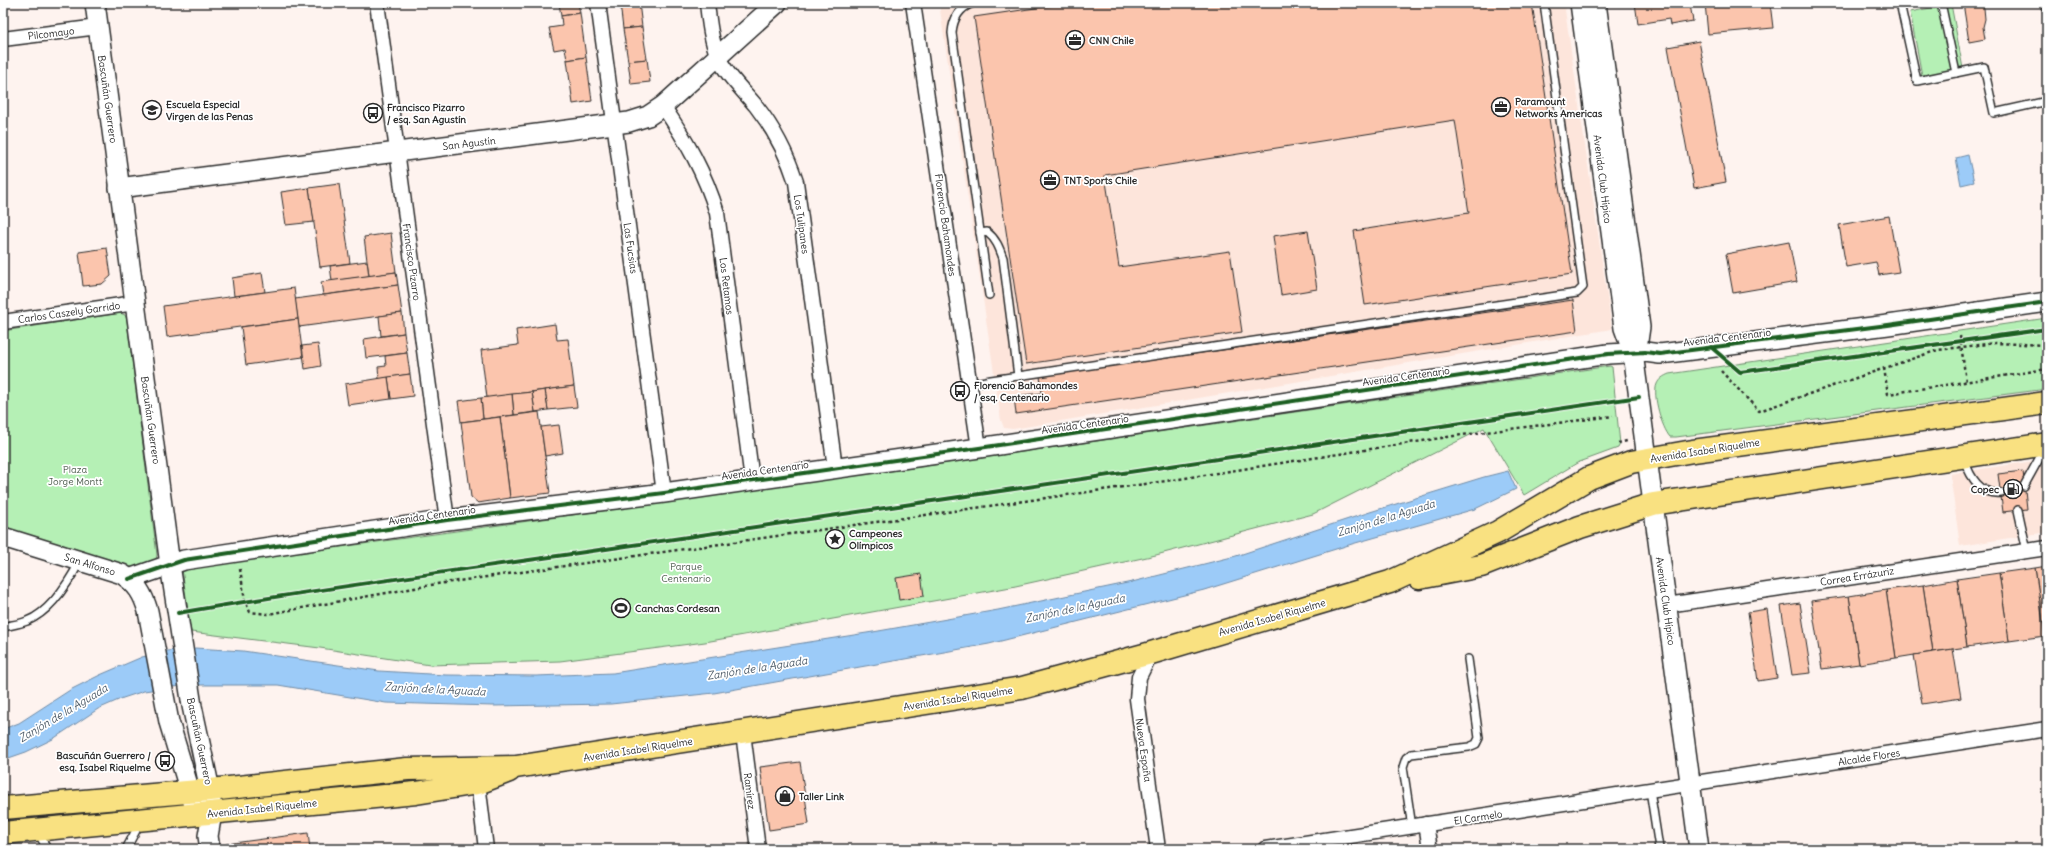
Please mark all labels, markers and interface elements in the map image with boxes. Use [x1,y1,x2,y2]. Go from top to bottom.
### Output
street label: Pilcomayo [27,24,75,43]
office icon: CNN Chile [1064,29,1086,51]
place label: CNN Chile [1089,34,1135,47]
street label: Bascuñán Guerrero [95,54,120,144]
place label: Paramount Networks Americas [1515,95,1603,120]
office icon: Paramount Networks Americas [1490,96,1512,118]
place label: Escuela Especial Virgen de las Penas [166,98,254,123]
school or university icon: Escuela Especial Virgen de las Penas [141,99,163,121]
place label: Francisco Pizarro / esq. San Agustín [387,101,466,126]
bus stop icon: Francisco Pizarro / esq. San Agustín [362,102,384,124]
street label: San Agustín [442,134,496,153]
street label: Avenida Club Hípico [1591,134,1614,224]
office icon: TNT Sports Chile [1039,169,1061,191]
street label: Florencio Bahamondes [932,173,959,278]
place label: TNT Sports Chile [1064,174,1138,187]
street label: Los Tulipanes [791,194,812,255]
street label: Las Fucsias [621,222,641,275]
street label: Francisco Pizarro [400,223,423,302]
street label: Los Retamos [717,257,737,316]
street label: Carlos Caszely Garrido [17,299,121,326]
street label: Avenida Centenario [1683,326,1772,349]
street label: Avenida Centenario [1362,364,1451,389]
street label: Bascuñán Guerrero [138,375,163,465]
place label: Florencio Bahamondes / esq. Centenario [974,379,1078,404]
bus stop icon: Florencio Bahamondes / esq. Centenario [949,380,971,402]
street label: Avenida Centenario [1041,412,1130,437]
street label: Avenida Isabel Riquelme [1650,435,1761,466]
street label: Avenida Centenario [721,458,810,483]
park label: Plaza Jorge Montt [48,463,103,488]
fuel station icon: Copec [2002,478,2024,500]
place label: Copec [1971,483,1999,496]
water label: Zanjón de la Aguada [1336,496,1437,539]
street label: Avenida Centenario [388,503,477,528]
place label: Campeones Olímpicos [849,527,903,552]
place icon: Campeones Olímpicos [824,528,846,550]
street label: San Alfonso [63,551,117,579]
street label: Avenida Club Hípico [1653,556,1678,646]
park label: Parque Centenario [661,560,711,585]
street label: Correa Errázuriz [1819,564,1895,589]
water label: Zanjón de la Aguada [1024,590,1127,625]
street label: Avenida Isabel Riquelme [1217,596,1327,639]
sports icon: Canchas Cordesan [610,597,632,619]
place label: Canchas Cordesan [635,602,720,615]
water label: Zanjón de la Aguada [706,653,809,683]
water label: Zanjón de la Aguada [384,679,487,699]
water label: Zanjón de la Aguada [16,681,111,745]
street label: Avenida Isabel Riquelme [903,683,1014,714]
street label: Bascuñán Guerrero [184,696,215,786]
street label: Nueva España [1133,717,1154,783]
street label: Avenida Isabel Riquelme [583,734,694,765]
street label: Alcalde Flores [1837,746,1901,769]
place label: Bascuñán Guerrero / esq. Isabel Riquelme [56,749,152,774]
bus stop icon: Bascuñán Guerrero / esq. Isabel Riquelme [154,750,176,772]
street label: Ramírez [741,772,758,810]
shop icon: Taller Link [774,785,796,807]
place label: Taller Link [799,790,844,803]
street label: Avenida Isabel Riquelme [206,796,318,821]
street label: El Carmelo [1453,807,1504,828]

